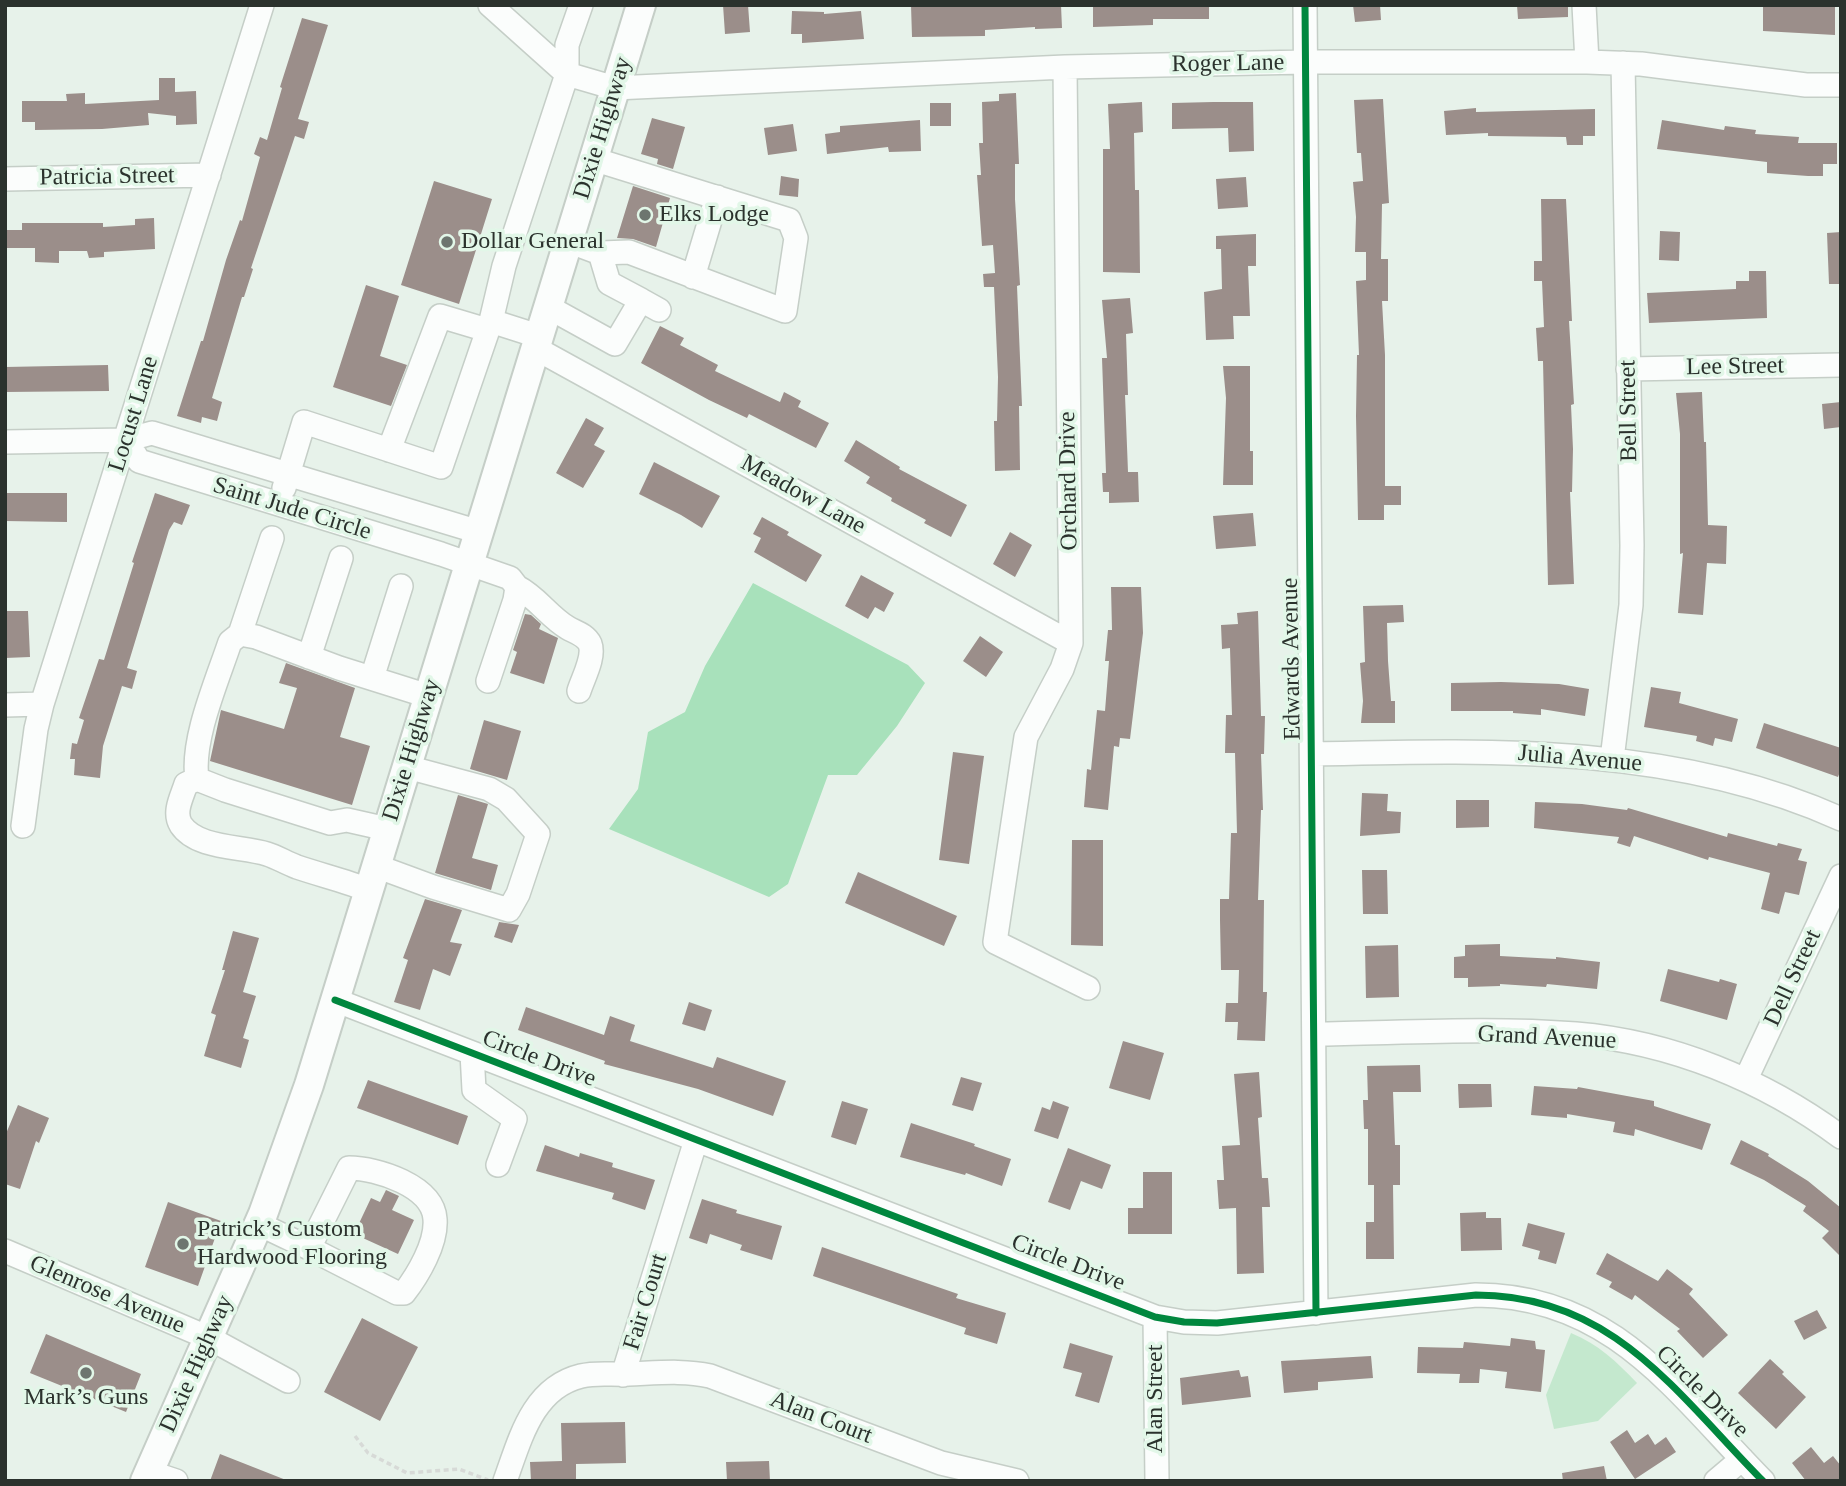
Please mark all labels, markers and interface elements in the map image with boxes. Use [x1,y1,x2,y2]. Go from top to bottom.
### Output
street label: Roger Lane [1171,49,1285,79]
street label: Dixie Highway [568,53,638,203]
street label: Patricia Street [39,161,175,193]
place label: Elks Lodge [659,201,769,229]
marker: Elks Lodge [637,207,653,223]
place label: Dollar General [461,228,604,256]
marker: Dollar General [439,234,455,250]
street label: Lee Street [1686,352,1784,382]
street label: Locust Lane [103,353,165,475]
street label: Bell Street [1614,360,1644,462]
street label: Orchard Drive [1053,411,1085,551]
street label: Meadow Lane [736,449,870,541]
street label: Saint Jude Circle [209,471,375,547]
street label: Edwards Avenue [1276,577,1308,741]
street label: Dixie Highway [377,675,447,825]
street label: Julia Avenue [1517,739,1643,779]
street label: Dell Street [1758,925,1828,1031]
street label: Grand Avenue [1477,1020,1617,1056]
street label: Circle Drive [478,1024,600,1094]
place label: Patrick’s Custom Hardwood Flooring [197,1216,387,1272]
street label: Circle Drive [1007,1228,1129,1298]
marker: Patrick’s Custom Hardwood Flooring [175,1236,191,1252]
street label: Glenrose Avenue [25,1249,189,1341]
street label: Fair Court [618,1250,674,1354]
street label: Dixie Highway [154,1291,240,1437]
street label: Circle Drive [1650,1340,1754,1444]
street label: Alan Street [1142,1345,1170,1453]
marker: Mark’s Guns [78,1365,94,1381]
place label: Mark’s Guns [24,1384,148,1412]
street label: Alan Court [766,1385,876,1451]

